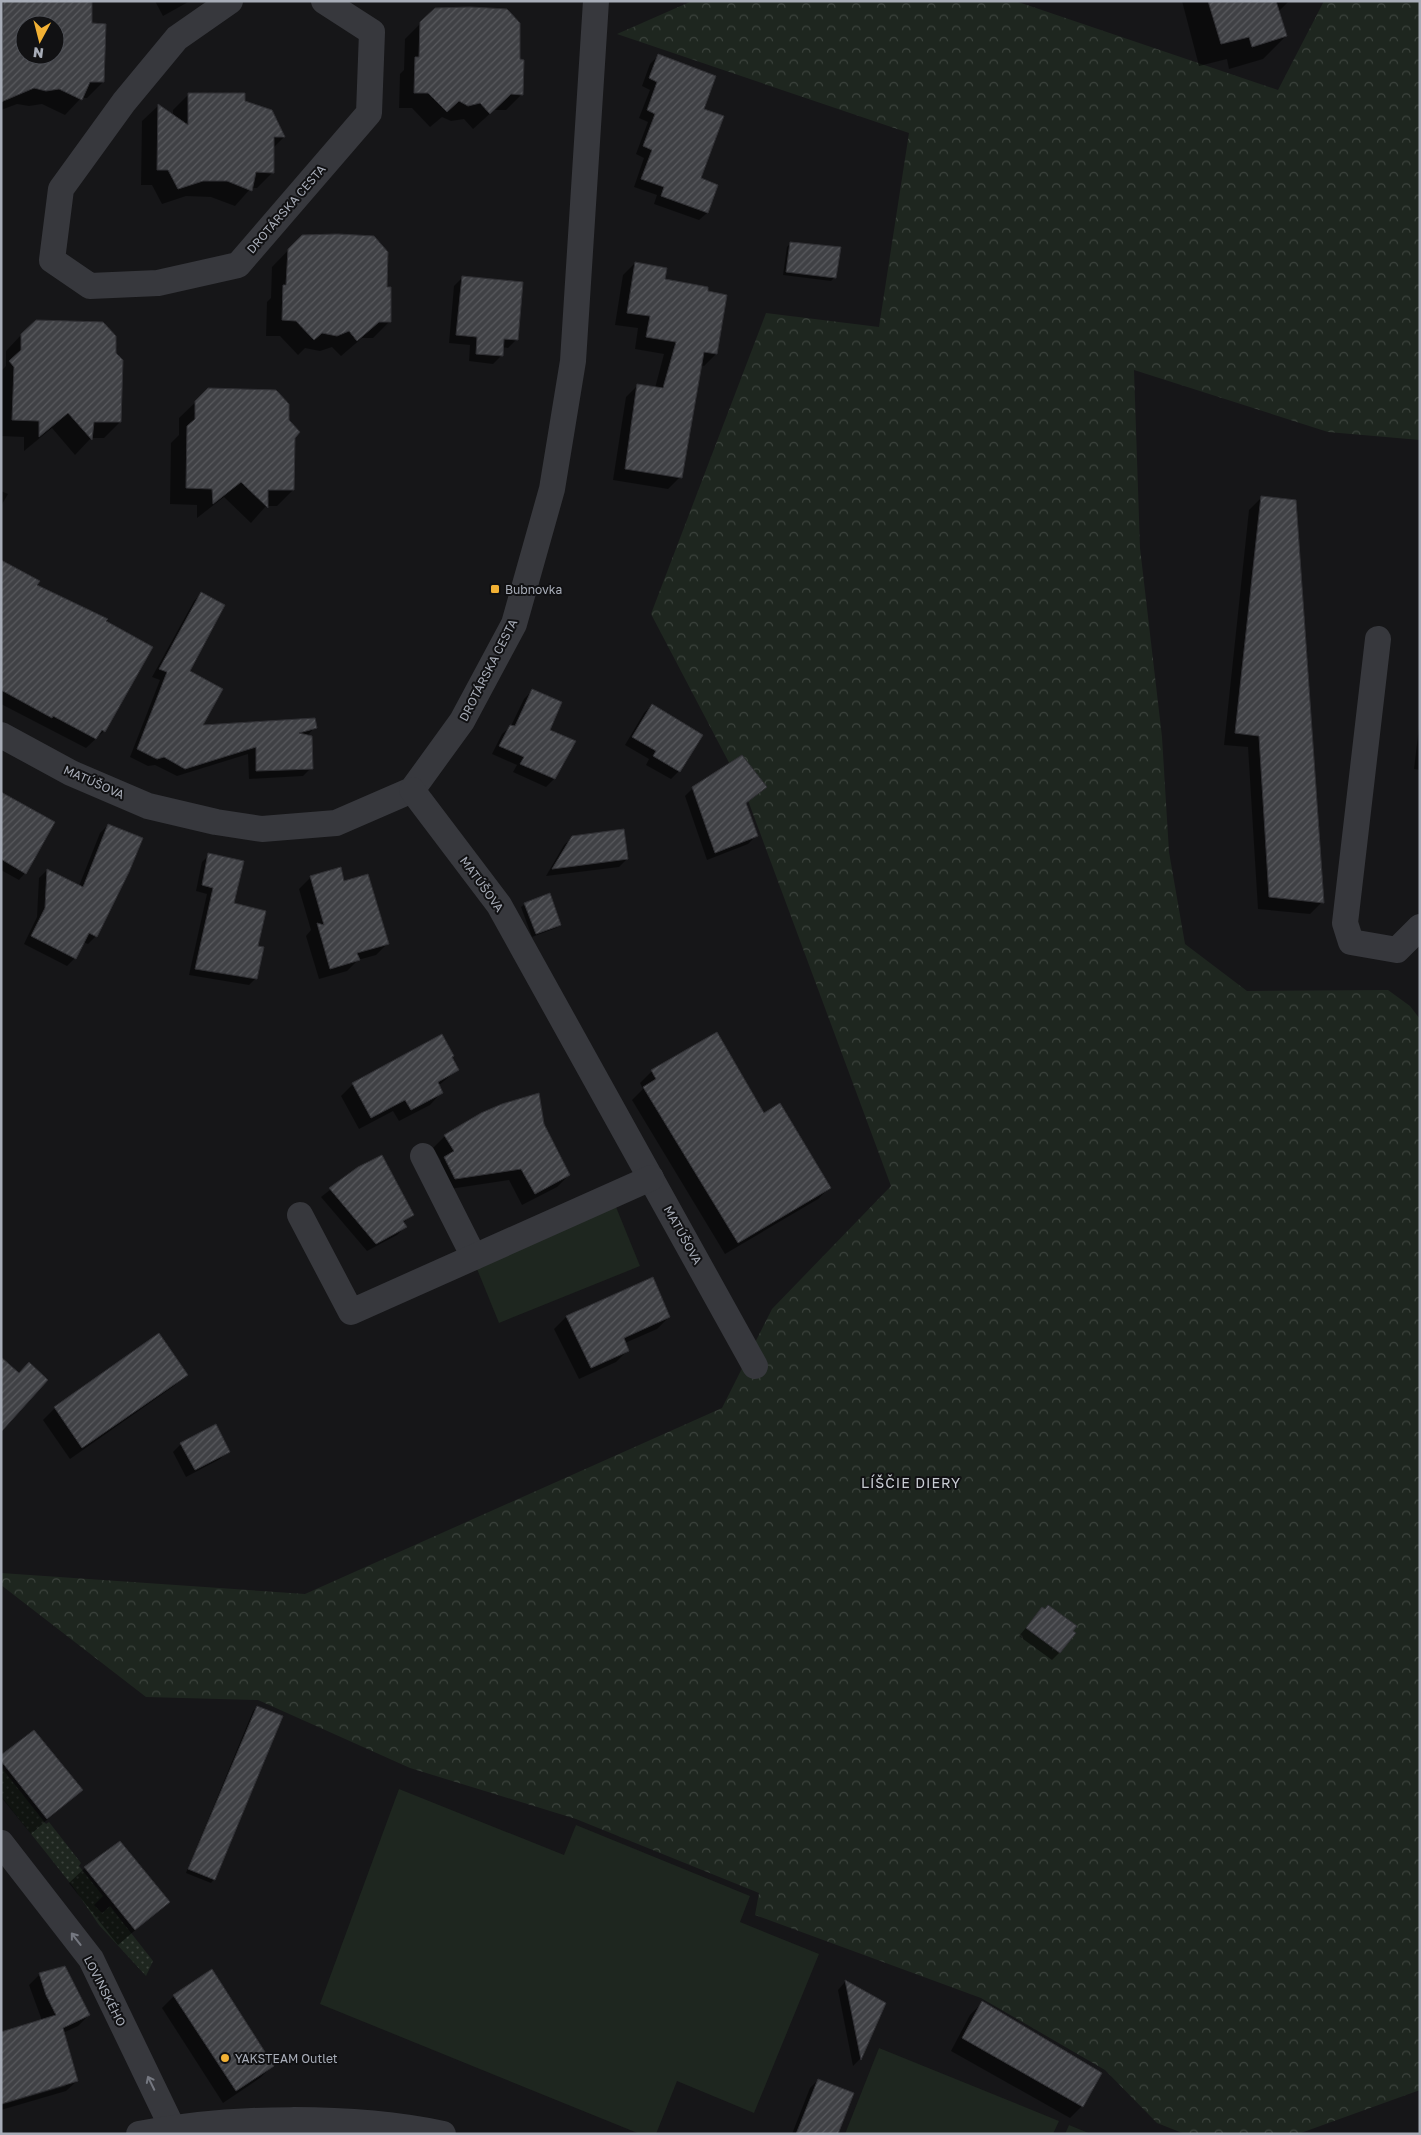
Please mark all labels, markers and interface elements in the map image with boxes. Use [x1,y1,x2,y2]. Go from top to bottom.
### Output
north arrow [15,15,65,65]
text: N [32,44,45,62]
street label: DROTÁRSKA CESTA [243,162,329,256]
place label: Bubnovka [505,582,562,597]
marker: Bubnovka [489,583,501,595]
street label: DROTÁRSKA CESTA [456,616,520,724]
street label: MATÚŠOVA [61,762,127,802]
street label: MATÚŠOVA [457,853,507,915]
street label: MATÚŠOVA [661,1203,705,1267]
district label: LÍŠČIE DIERY [861,1474,961,1491]
one-way arrow [71,1933,82,1946]
street label: LOVINSKÉHO [81,1953,129,2029]
place label: YAKSTEAM Outlet [235,2051,338,2066]
marker: YAKSTEAM Outlet [219,2052,231,2064]
one-way arrow [146,2076,155,2091]

